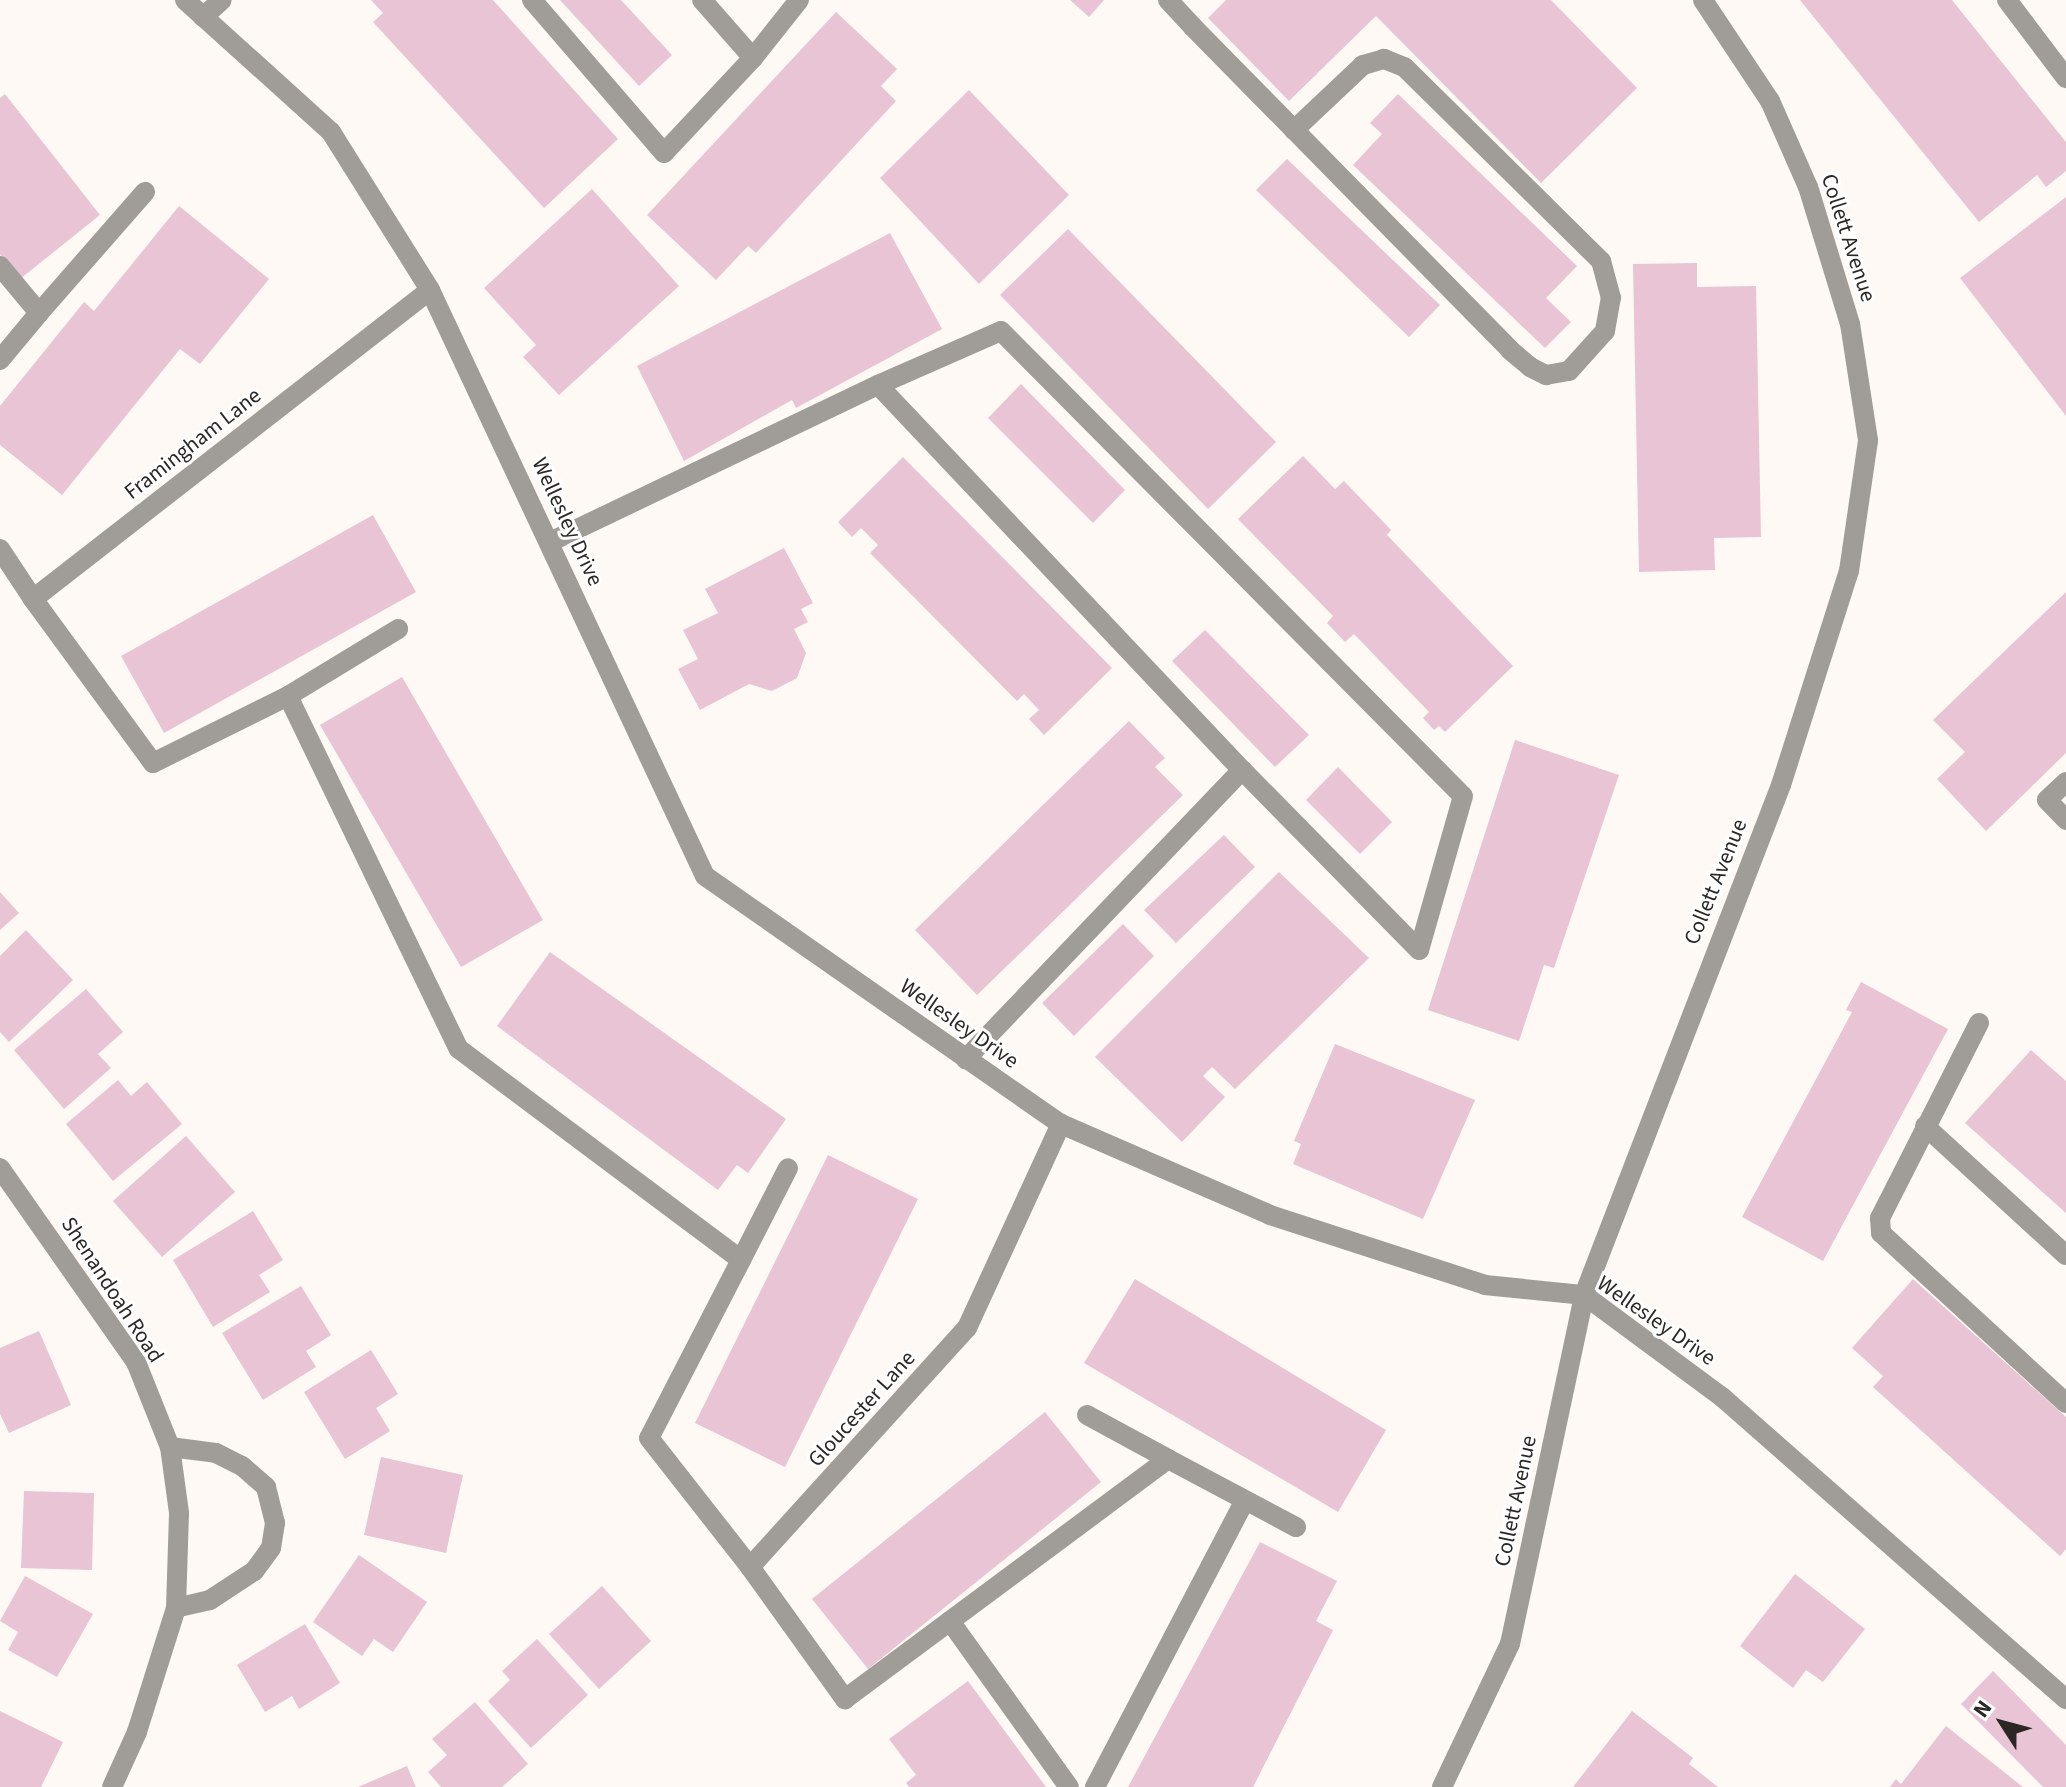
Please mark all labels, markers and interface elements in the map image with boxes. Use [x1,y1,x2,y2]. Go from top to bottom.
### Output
street label: Collett Avenue [1815,171,1881,305]
street label: Framingham Lane [120,383,266,505]
street label: Wellesley Drive [526,454,608,590]
street label: Collett Avenue [1679,815,1753,949]
street label: Wellesley Drive [895,973,1023,1075]
street label: Shenandoah Road [55,1212,169,1368]
street label: Wellesley Drive [1592,1270,1720,1372]
street label: Gloucester Lane [803,1345,921,1473]
street label: Collett Avenue [1489,1433,1543,1569]
north arrow [1962,1683,2042,1763]
text: N [1965,1694,2000,1724]

